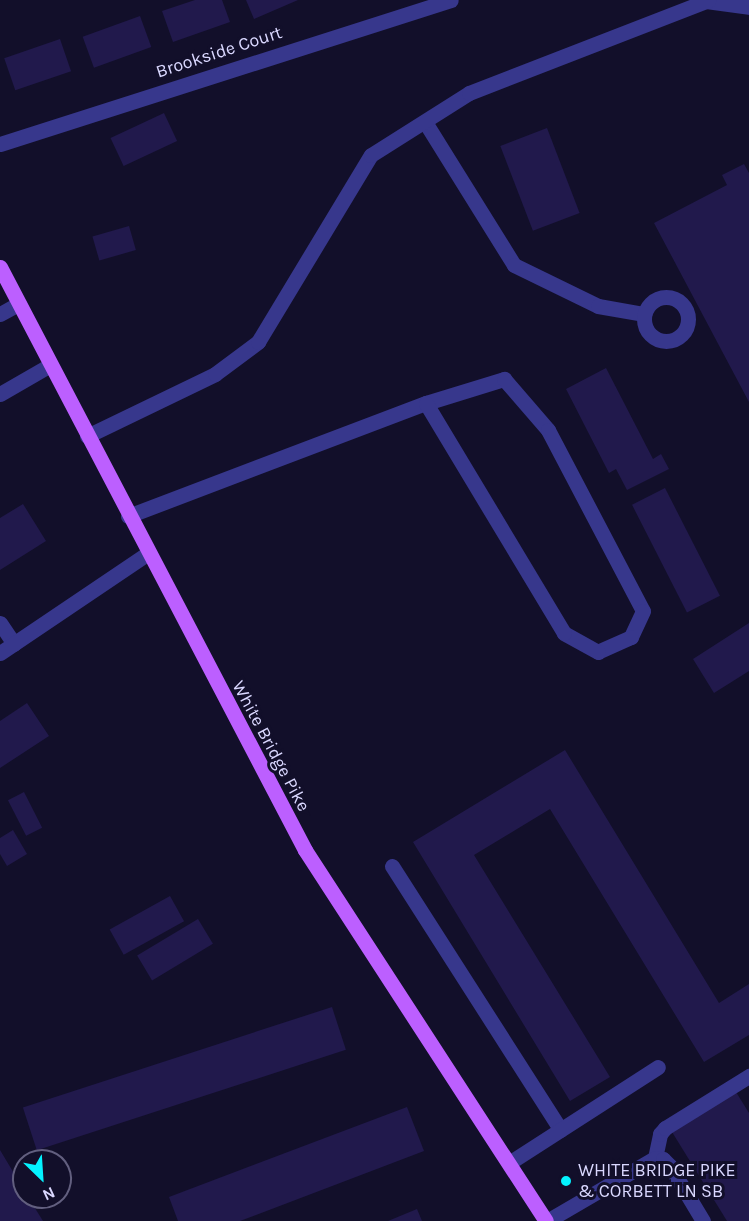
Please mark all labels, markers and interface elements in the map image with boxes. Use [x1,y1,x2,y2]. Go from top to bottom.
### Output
street label: Brookside Court [153,21,285,83]
street label: White Bridge Pike [227,677,315,815]
north arrow [12,1149,72,1209]
place label: WHITE BRIDGE PIKE & CORBETT LN SB [578,1160,736,1202]
marker: WHITE BRIDGE PIKE & CORBETT LN SB [559,1174,573,1188]
text: N [40,1183,58,1205]

